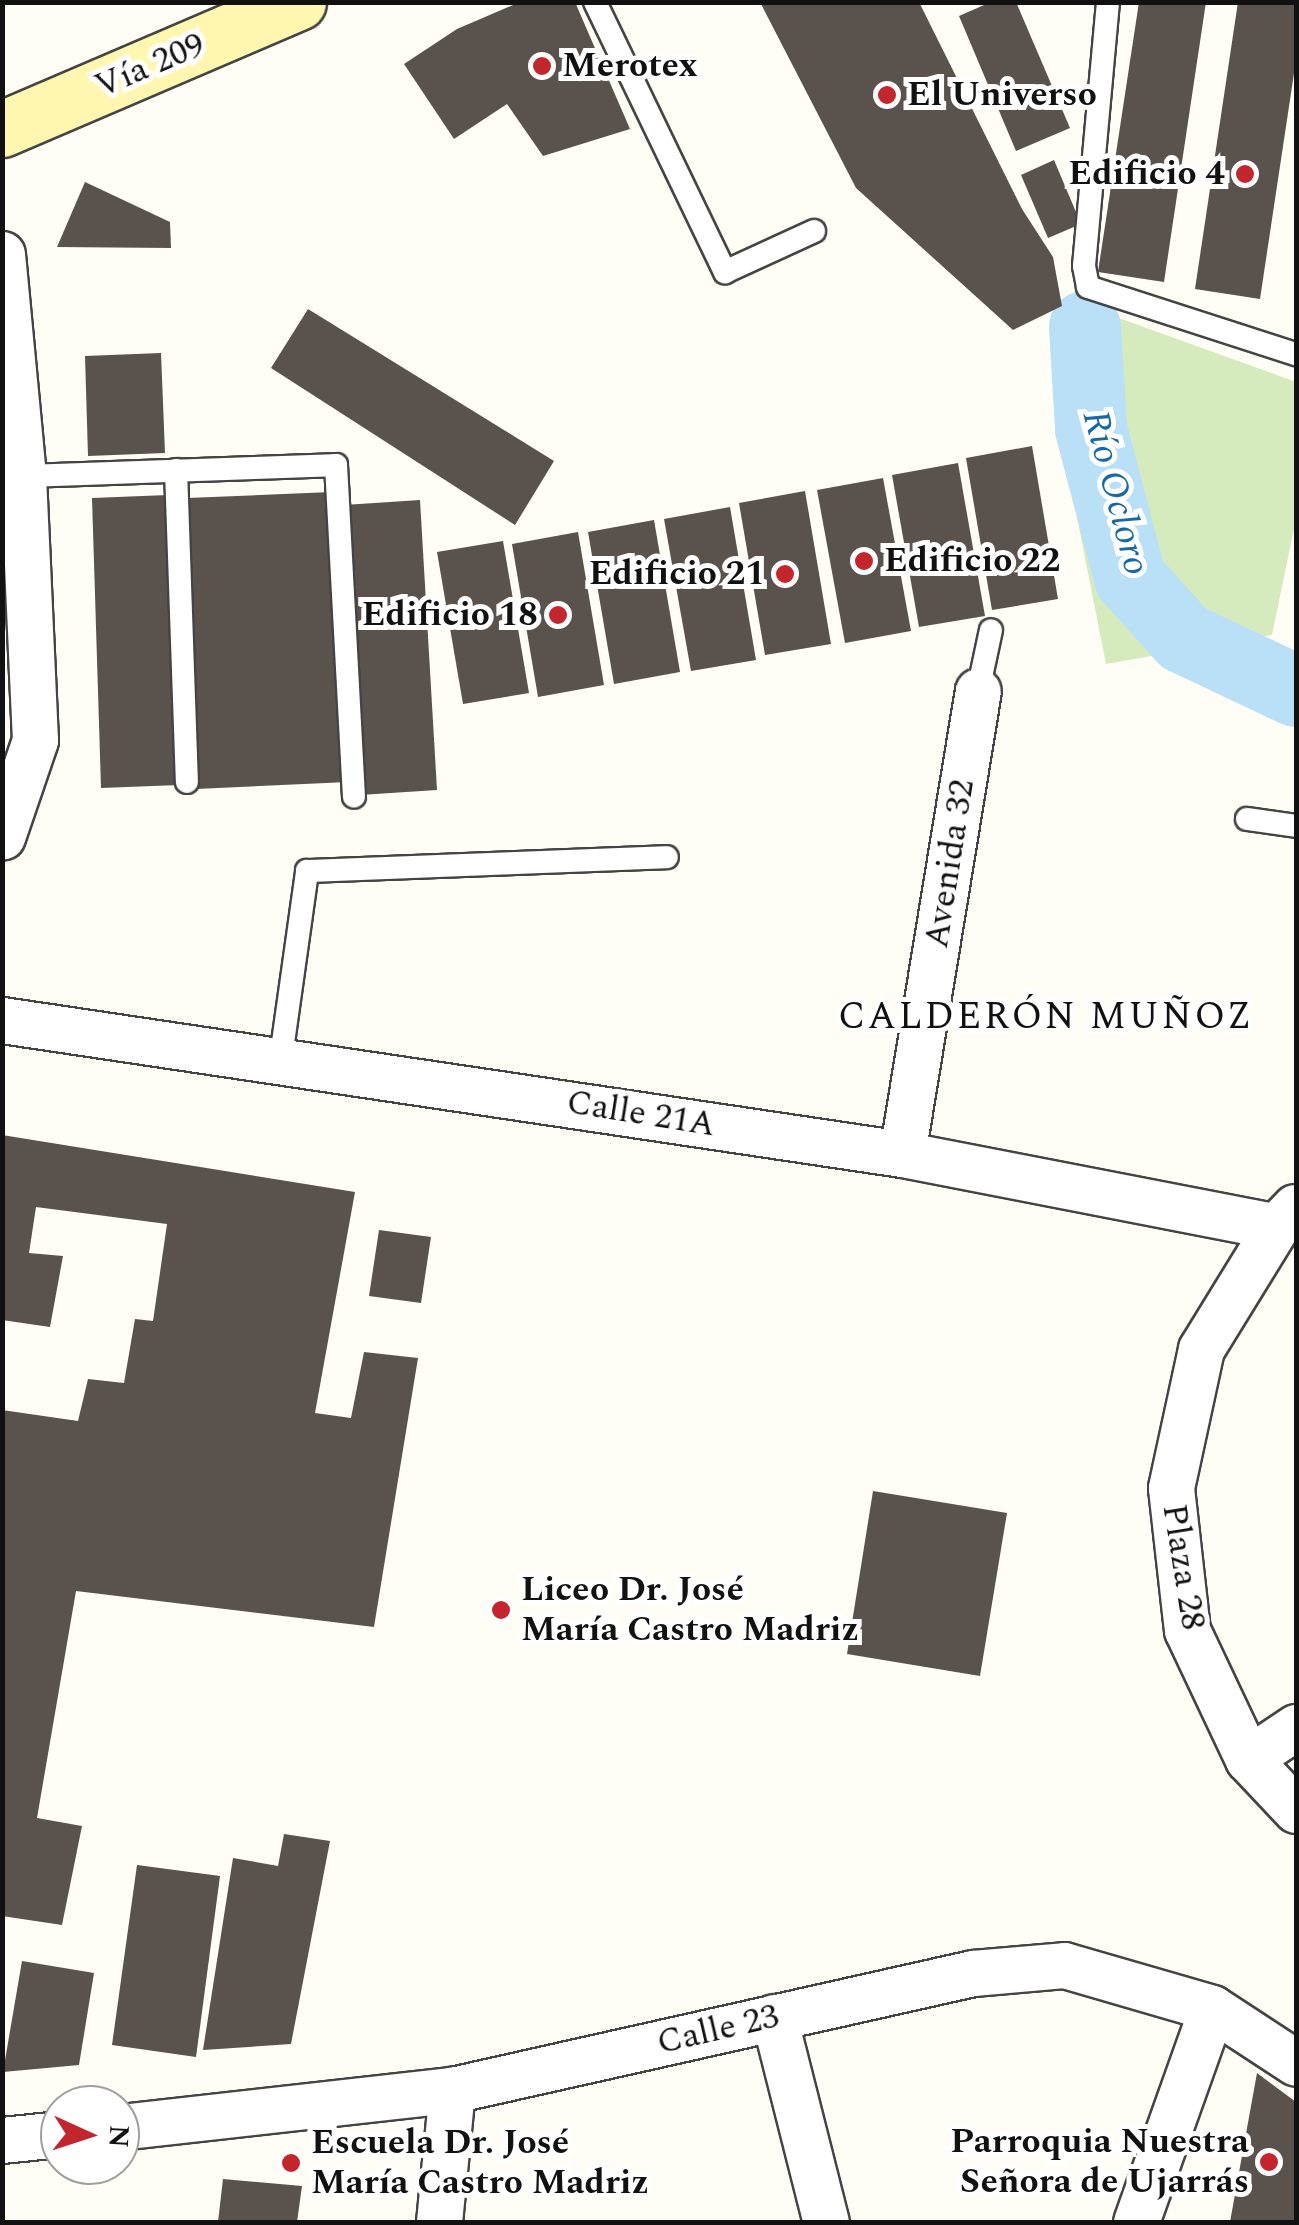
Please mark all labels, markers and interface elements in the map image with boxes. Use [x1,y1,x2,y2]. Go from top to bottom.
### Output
street label: Vía 209 [89,24,211,108]
place label: Merotex [562,45,698,87]
marker: Merotex [531,55,553,77]
place label: El Universo [907,74,1097,116]
marker: El Universo [876,84,898,106]
place label: Edificio 4 [1068,153,1225,195]
marker: Edificio 4 [1234,163,1256,185]
water label: Río Ocloro [1071,406,1159,580]
place label: Edificio 22 [884,540,1060,582]
marker: Edificio 22 [853,550,875,572]
place label: Edificio 21 [589,553,765,595]
marker: Edificio 21 [774,563,796,585]
place label: Edificio 18 [362,594,538,636]
marker: Edificio 18 [547,604,569,626]
street label: Avenida 32 [916,777,984,951]
district label: CALDERÓN MUÑOZ [838,995,1254,1041]
street label: Calle 21A [564,1082,718,1146]
street label: Plaza 28 [1152,1501,1214,1633]
place label: Liceo Dr. José María Castro Madriz [521,1569,859,1651]
marker: Liceo Dr. José María Castro Madriz [490,1599,512,1621]
street label: Calle 23 [653,1996,783,2064]
north arrow [40,2085,140,2185]
place label: Parroquia Nuestra Señora de Ujarrás [950,2121,1249,2203]
place label: Escuela Dr. José María Castro Madriz [311,2122,649,2204]
text: N [96,2124,141,2149]
marker: Parroquia Nuestra Señora de Ujarrás [1258,2151,1280,2173]
marker: Escuela Dr. José María Castro Madriz [280,2152,302,2174]

